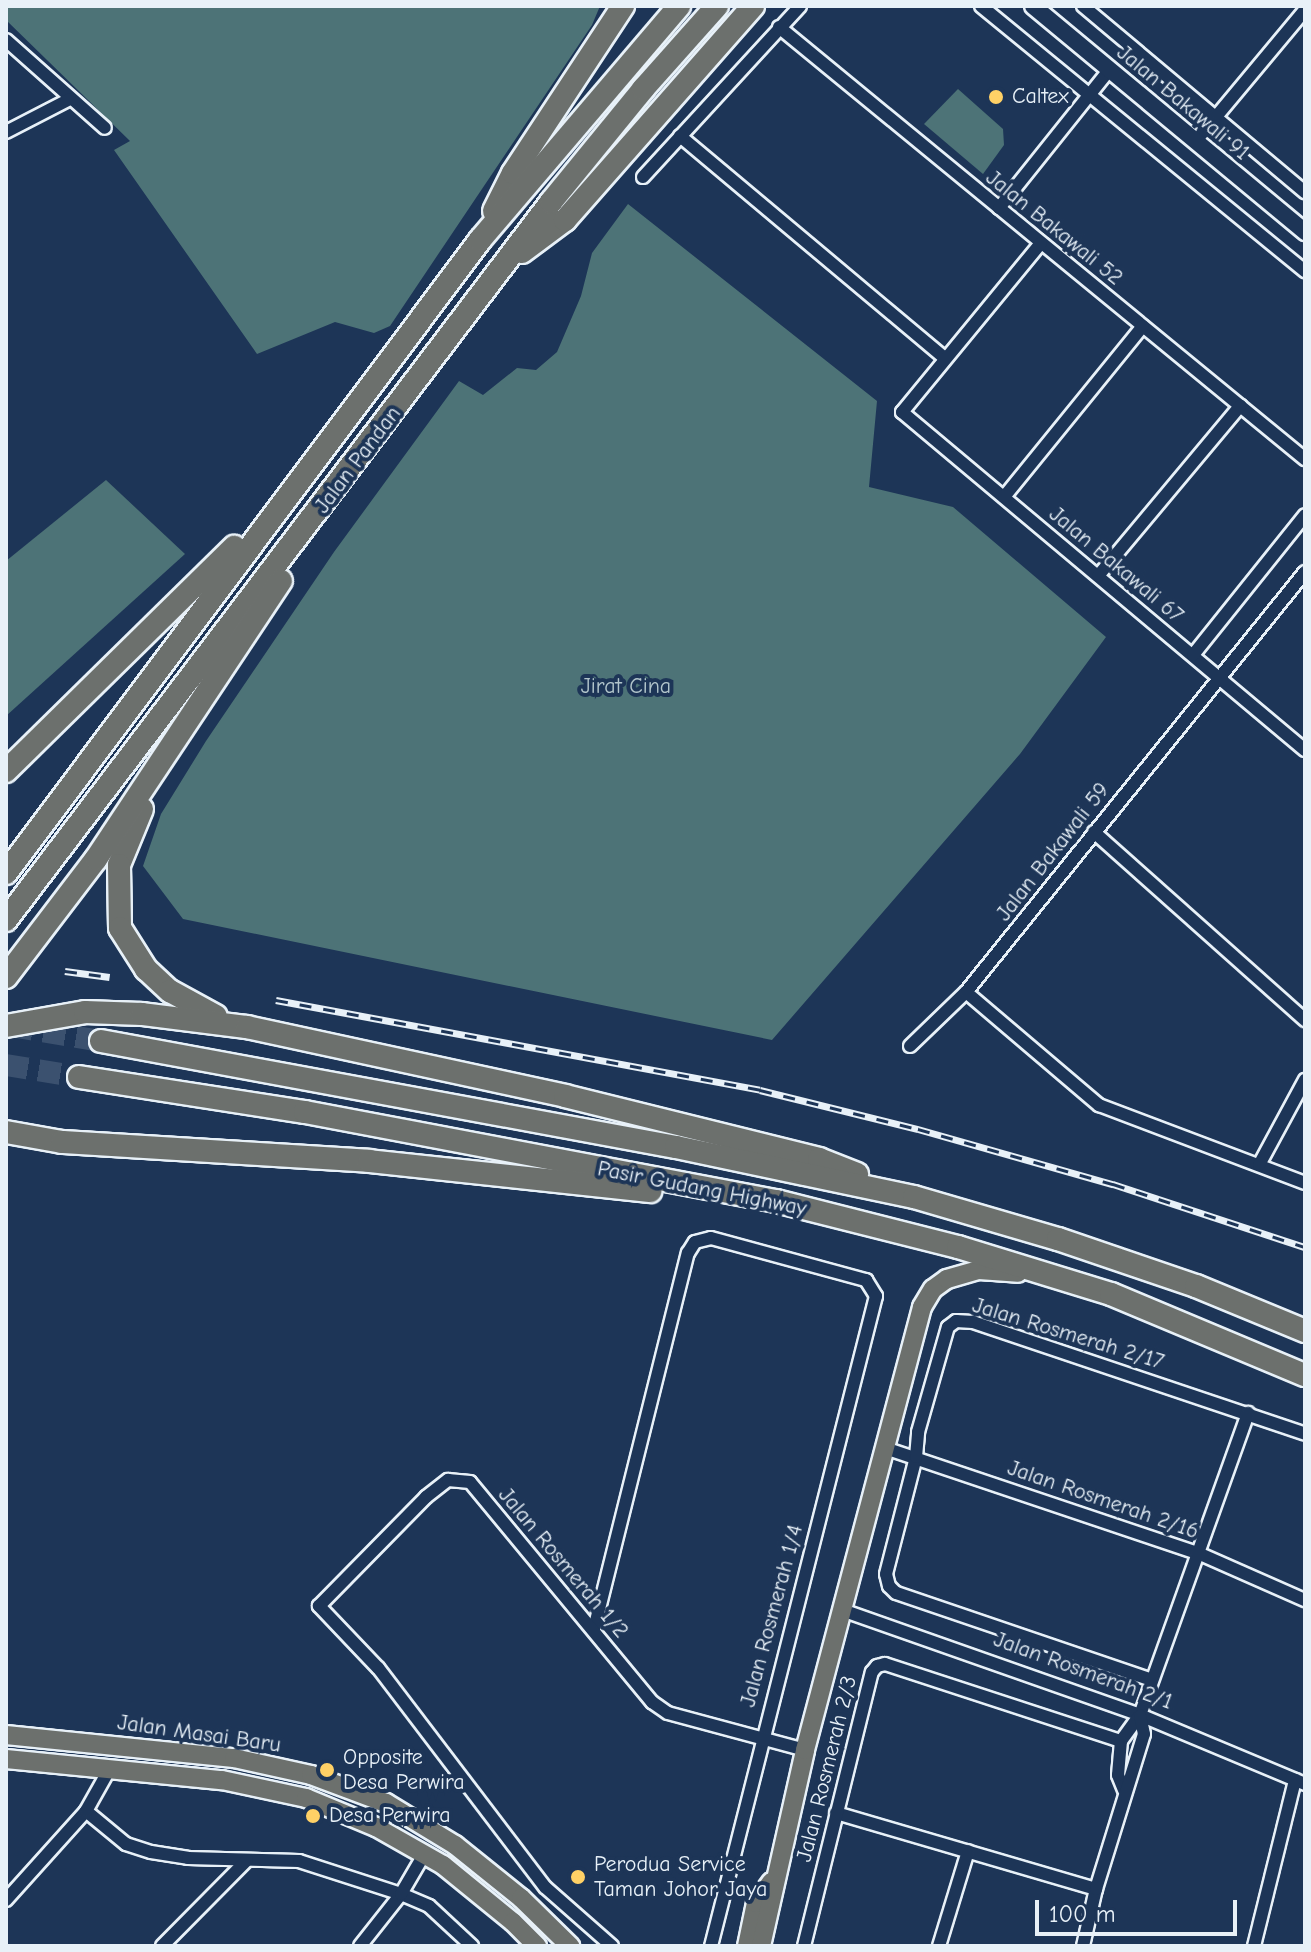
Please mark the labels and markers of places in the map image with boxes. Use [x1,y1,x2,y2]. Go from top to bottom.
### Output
place label: Caltex [1012,84,1069,110]
marker: Caltex [987,88,1005,106]
place label: Opposite Desa Perwira [343,1744,465,1796]
marker: Opposite Desa Perwira [318,1761,336,1779]
place label: Desa Perwira [329,1803,451,1829]
marker: Desa Perwira [304,1807,322,1825]
place label: Perodua Service Taman Johor Jaya [594,1851,767,1902]
marker: Perodua Service Taman Johor Jaya [569,1868,587,1886]

